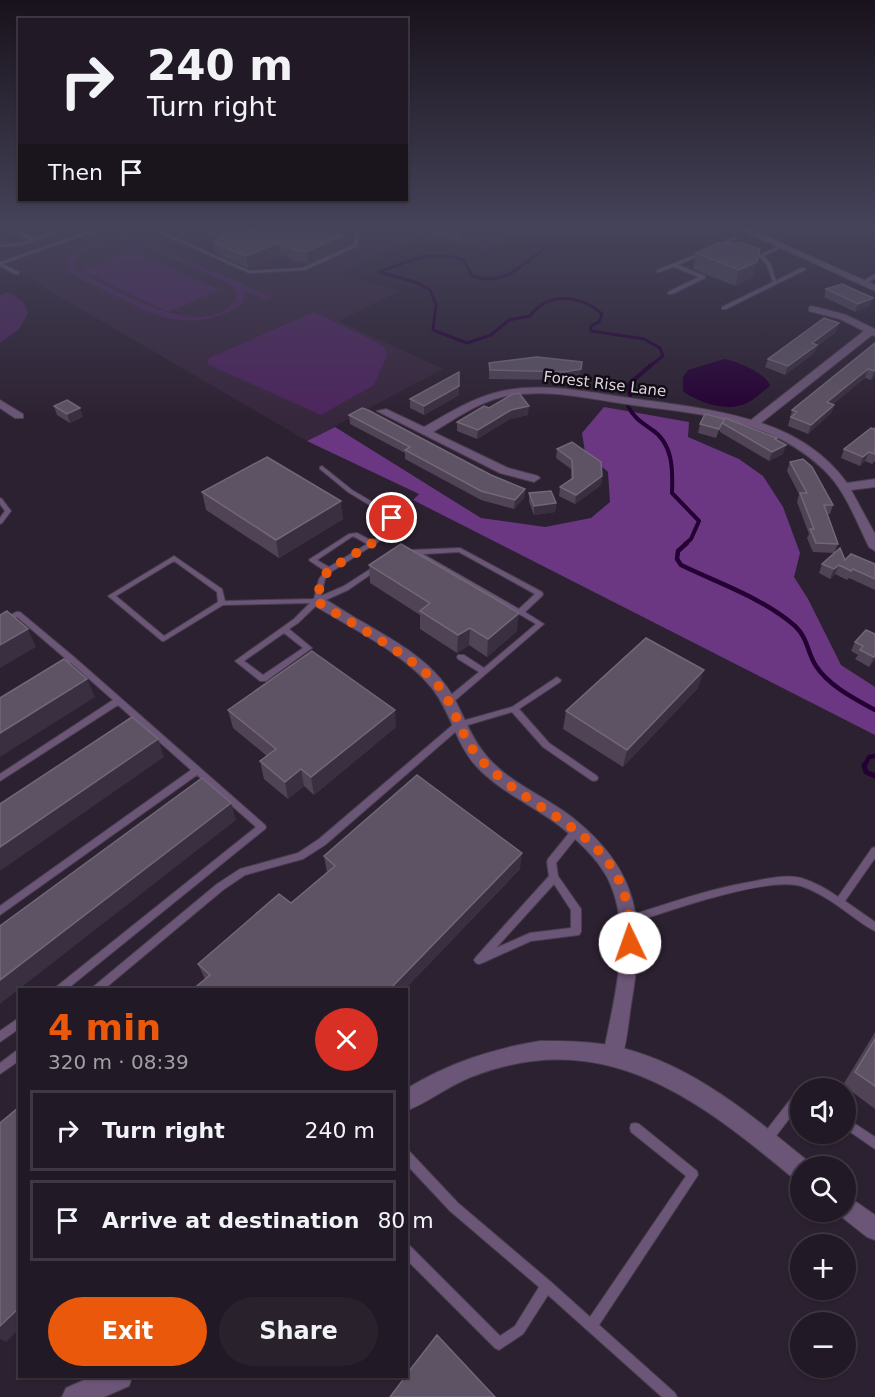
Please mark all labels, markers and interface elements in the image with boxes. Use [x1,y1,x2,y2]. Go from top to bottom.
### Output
text: 240 m [147,41,293,90]
icon: right [48,42,126,120]
text: Turn right [147,91,276,122]
icon: arrive [115,156,148,189]
text: Then [48,160,103,185]
street label: Forest Rise Lane [543,368,667,400]
pin [366,492,417,543]
icon: arrive [375,501,408,534]
position arrow [598,911,662,975]
text: 4 min [48,1007,161,1048]
button: close [315,1008,378,1071]
text: 320 m · 08:39 [48,1050,189,1074]
map controls [790,1078,856,1378]
button: sound [790,1078,856,1144]
icon: right [51,1114,84,1147]
text: Turn right [102,1118,225,1143]
text: 240 m [305,1118,375,1143]
button: search [790,1156,856,1222]
icon: arrive [51,1204,84,1237]
text: Arrive at destination [102,1208,359,1233]
text: 80 m [377,1208,434,1233]
button: + [790,1234,856,1300]
button: Exit [48,1297,207,1366]
button: Share [219,1297,378,1366]
button: − [790,1312,856,1378]

